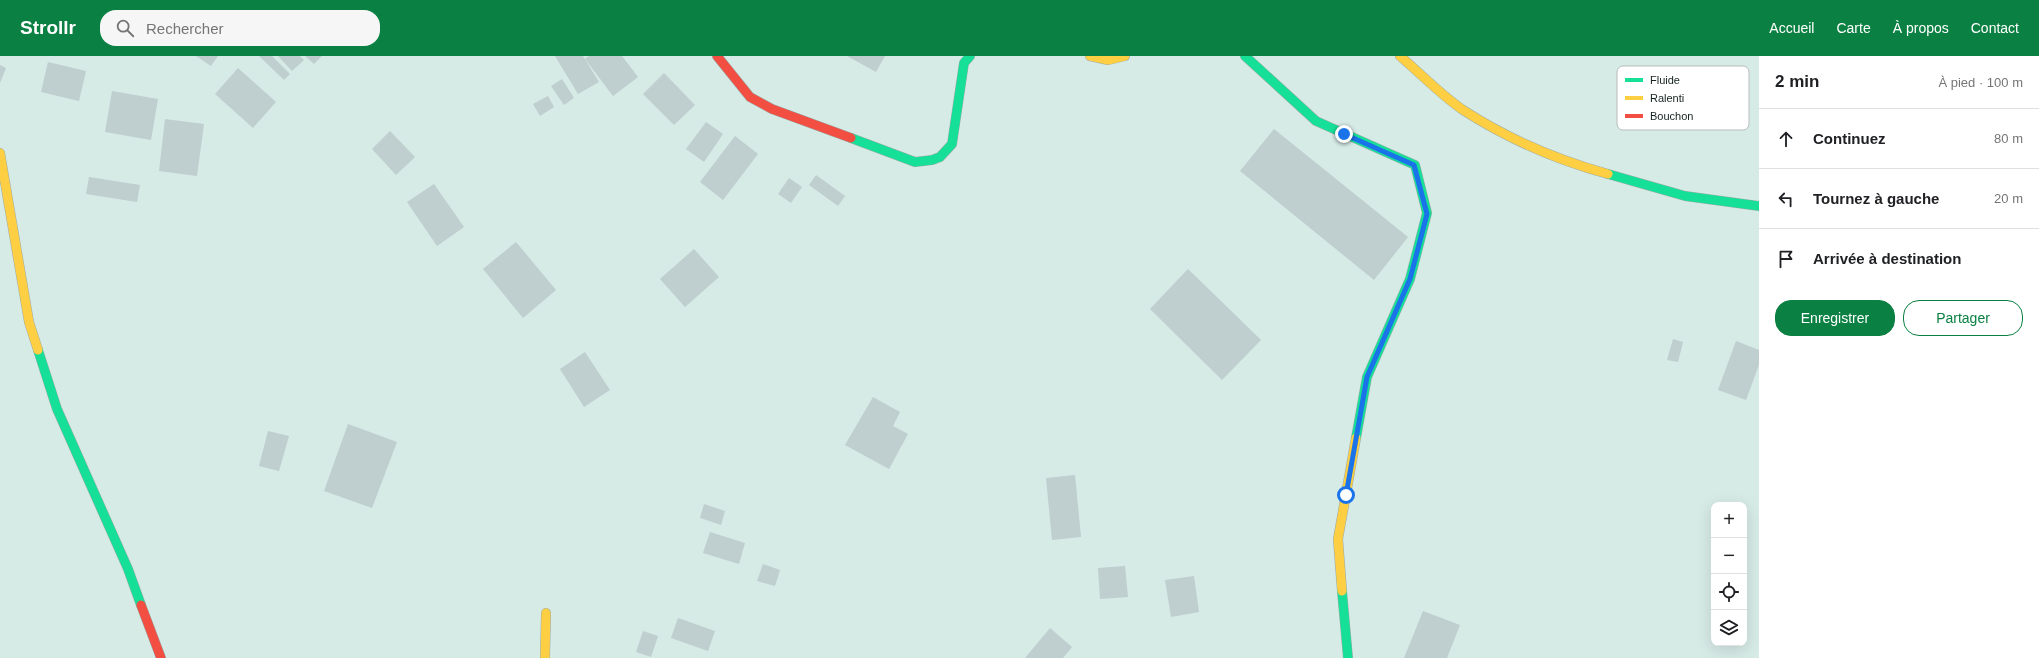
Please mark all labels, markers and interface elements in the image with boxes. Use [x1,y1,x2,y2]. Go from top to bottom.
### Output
search box [100,10,380,46]
text: Strollr [20,17,76,38]
icon: search [114,17,136,39]
text: Rechercher [146,20,224,37]
text: Accueil [1769,20,1814,36]
text: Carte [1836,20,1871,36]
text: À propos [1893,20,1949,36]
text: Contact [1971,20,2019,36]
legend [1617,66,1749,130]
text: 2 min [1775,72,1819,91]
text: Fluide [1650,74,1680,86]
text: À pied · 100 m [1938,75,2023,90]
text: Ralenti [1650,92,1684,104]
text: Bouchon [1650,110,1693,122]
route end [1335,125,1353,143]
icon: ahead [1775,128,1797,150]
text: Continuez [1813,130,1886,147]
text: 80 m [1994,131,2023,146]
icon: left [1775,188,1797,210]
text: Tournez à gauche [1813,190,1939,207]
text: 20 m [1994,191,2023,206]
icon: arrive [1775,248,1797,270]
text: Arrivée à destination [1813,250,1961,267]
button: Enregistrer [1775,300,1895,336]
button: Partager [1903,300,2023,336]
route start [1337,486,1355,504]
map controls [1711,502,1747,646]
button: + [1711,502,1747,538]
button: − [1711,538,1747,574]
button: locate [1711,574,1747,610]
button: layers [1711,610,1747,646]

